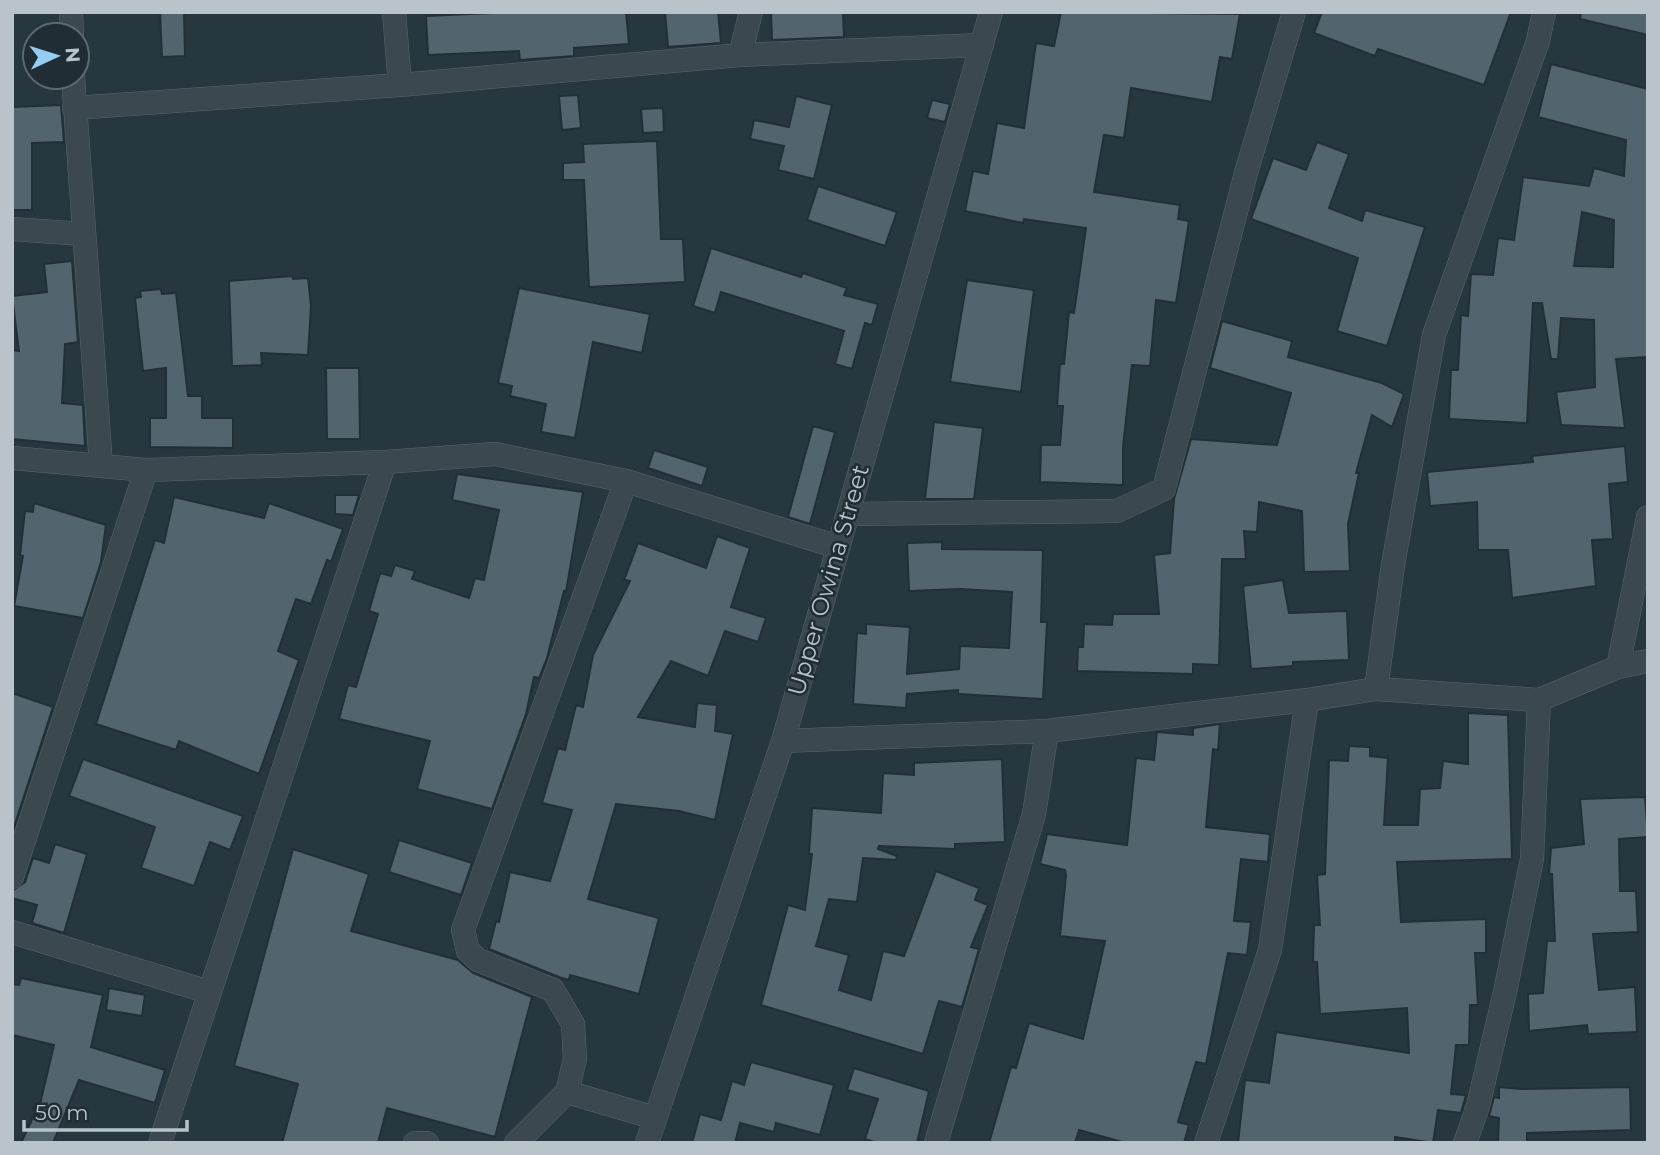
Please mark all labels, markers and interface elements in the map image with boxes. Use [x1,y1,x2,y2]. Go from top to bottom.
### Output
north arrow [21,21,91,91]
text: N [60,46,84,63]
street label: Upper Owina Street [781,461,875,699]
scale bar [24,1088,187,1132]
text: 50 m [35,1100,89,1125]

